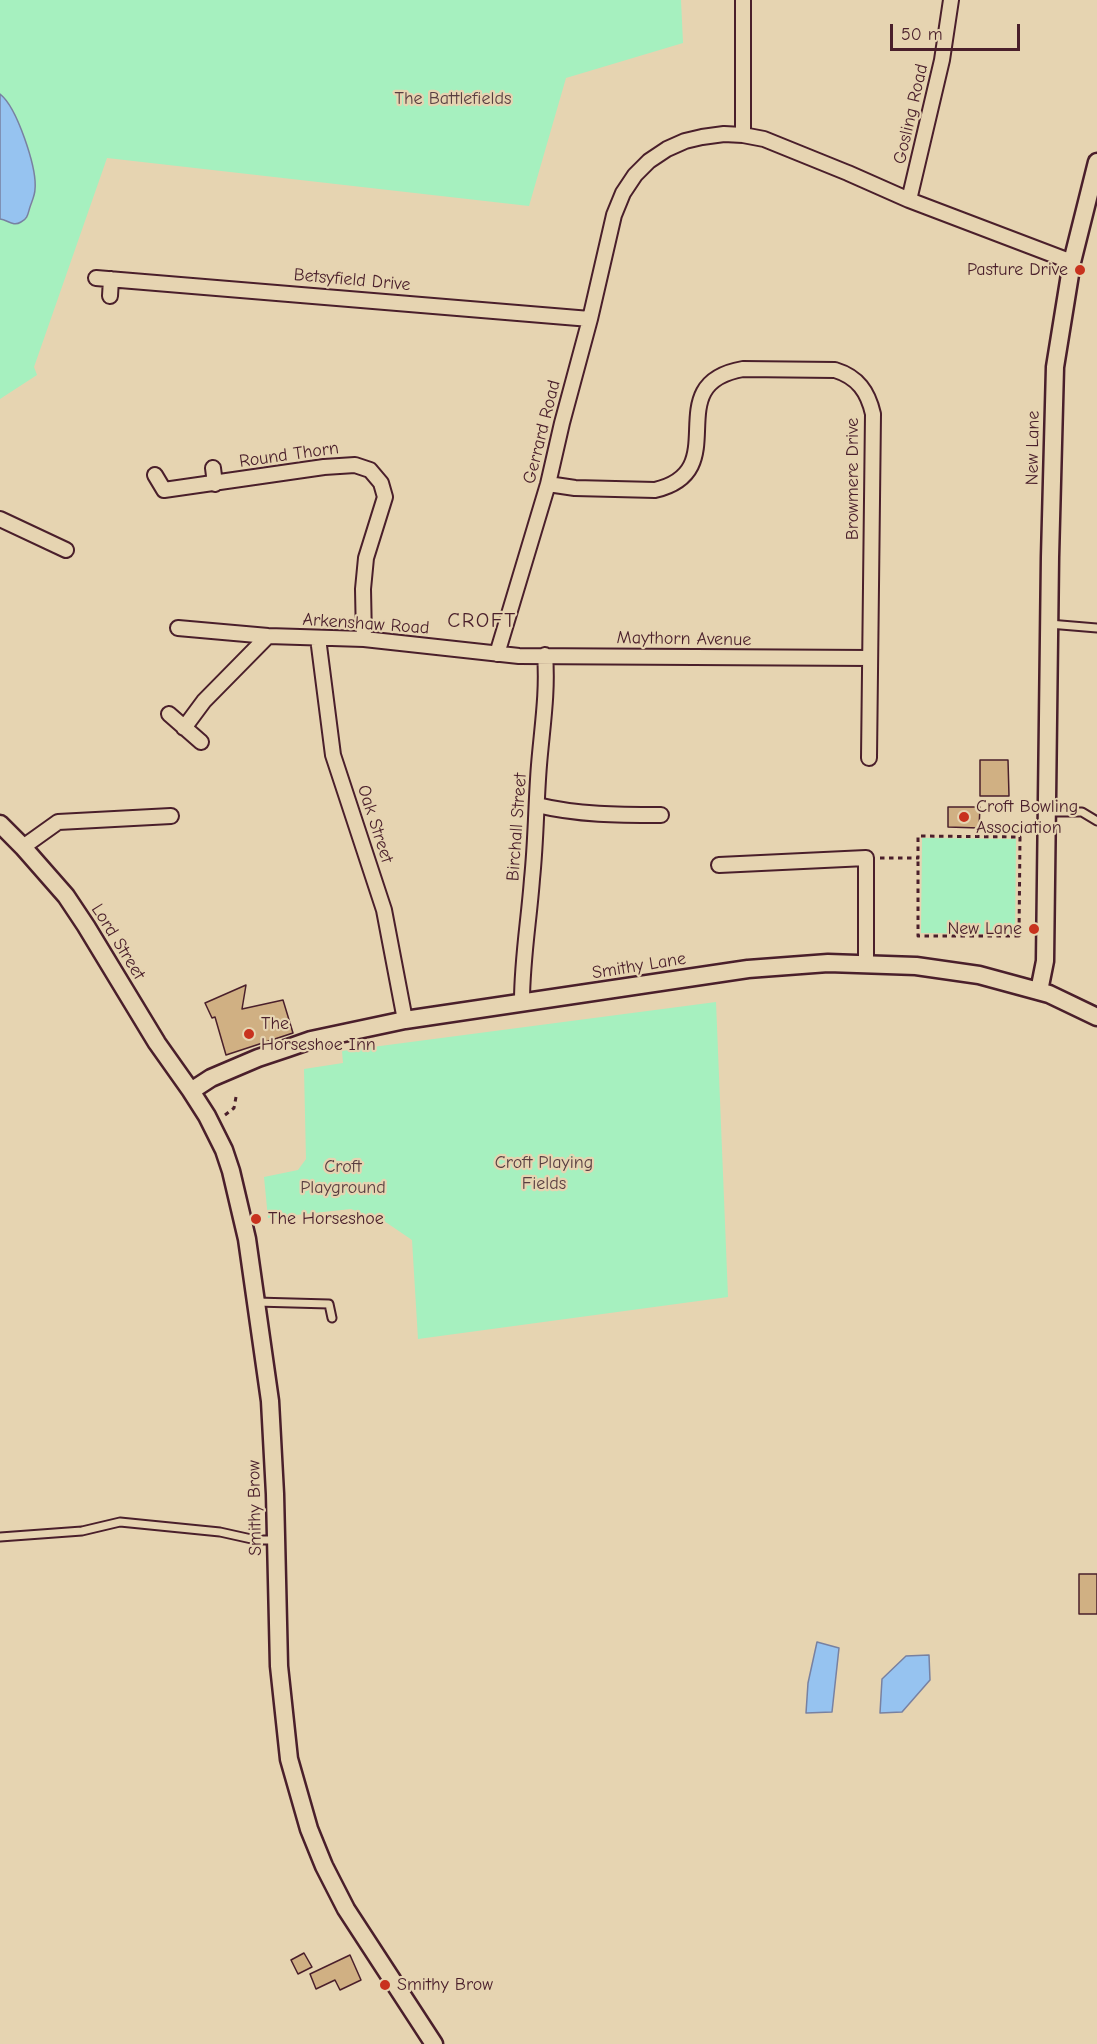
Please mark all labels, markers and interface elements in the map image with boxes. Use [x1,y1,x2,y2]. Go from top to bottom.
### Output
scale bar [893,12,1024,50]
text: 50 m [901,24,943,45]
street label: Gosling Road [889,62,933,166]
park label: The Battlefields [395,88,511,110]
place label: Pasture Drive [967,259,1068,281]
marker: Pasture Drive [1073,263,1087,277]
street label: Betsyfield Drive [293,264,411,296]
street label: Gerrard Road [519,378,565,486]
street label: New Lane [1022,411,1044,485]
street label: Browmere Drive [842,418,864,540]
street label: Round Thorn [238,437,340,473]
district label: CROFT [447,608,517,634]
street label: Arkenshaw Road [302,609,430,639]
street label: Maythorn Avenue [616,627,752,651]
street label: Birchall Street [502,772,532,882]
street label: Oak Street [352,782,398,866]
place label: Croft Bowling Association [976,796,1078,838]
marker: Croft Bowling Association [957,810,971,824]
street label: Lord Street [86,900,150,984]
place label: New Lane [947,918,1022,940]
marker: New Lane [1027,922,1041,936]
street label: Smithy Lane [591,948,687,984]
place label: The Horseshoe Inn [261,1013,376,1056]
marker: The Horseshoe Inn [242,1027,256,1041]
park label: Croft Playing Fields [495,1152,593,1194]
park label: Croft Playground [300,1156,386,1198]
place label: The Horseshoe [268,1208,384,1230]
marker: The Horseshoe [249,1212,263,1226]
street label: Smithy Brow [243,1460,267,1556]
place label: Smithy Brow [397,1974,493,1996]
marker: Smithy Brow [378,1978,392,1992]

